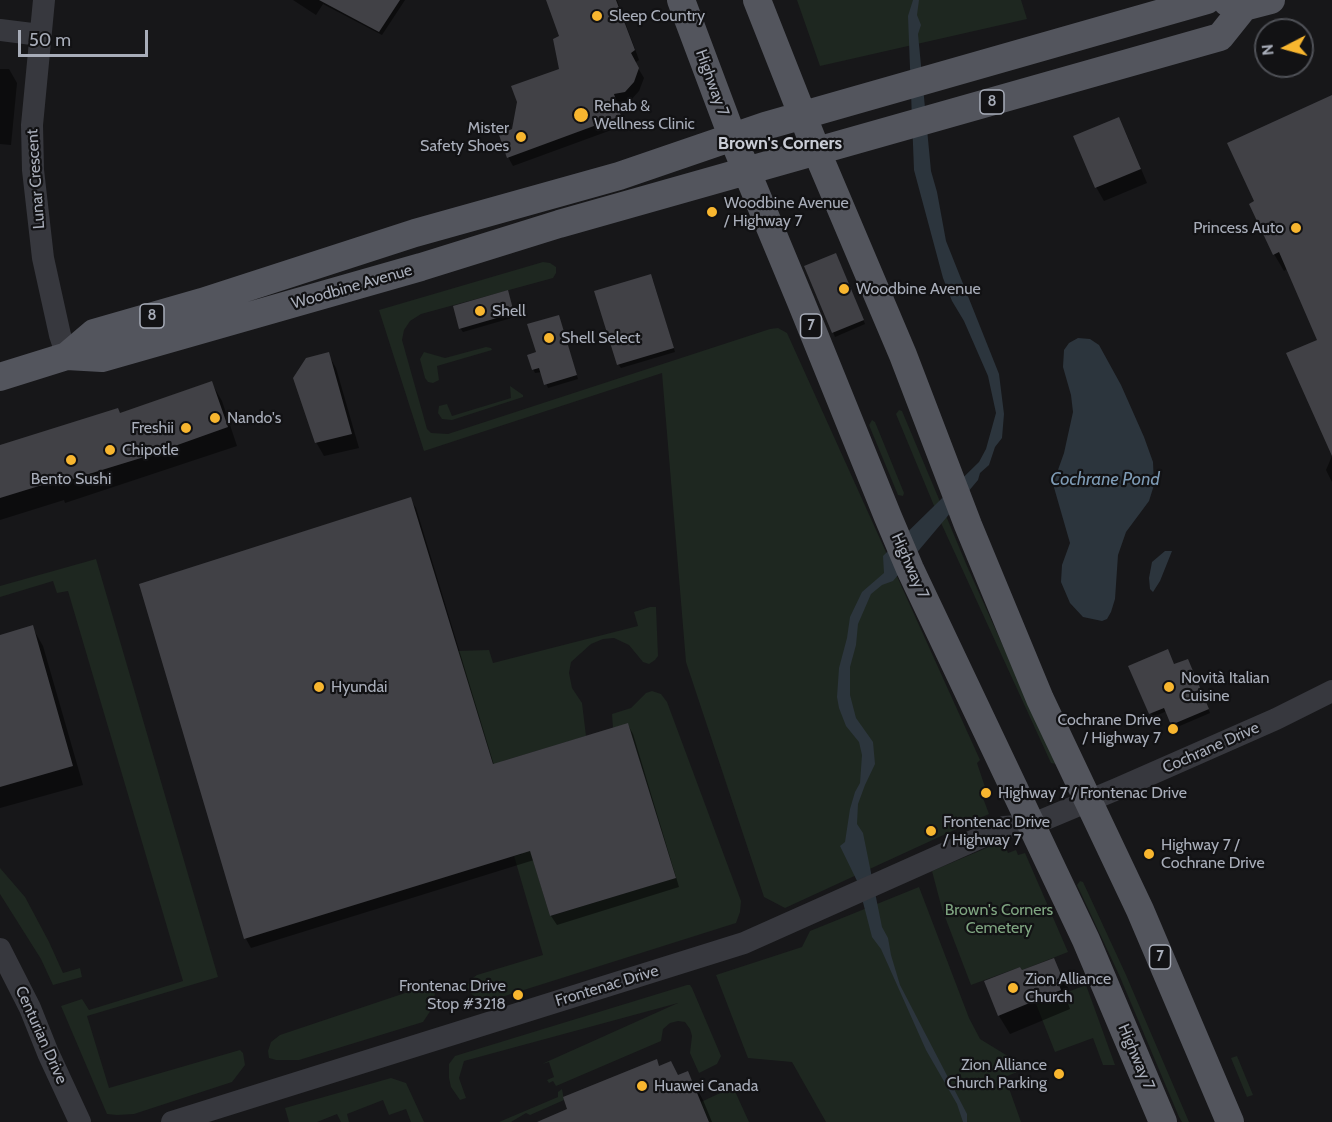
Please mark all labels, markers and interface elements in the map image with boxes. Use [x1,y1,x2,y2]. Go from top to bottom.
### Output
place label: Sleep Country [609,6,705,26]
marker: Sleep Country [590,9,604,23]
scale bar [21,18,152,56]
north arrow [1254,18,1314,78]
text: 50 m [29,29,71,51]
text: N [1258,43,1278,56]
street label: Highway 7 [691,47,733,119]
road number: 8 [980,90,1004,114]
place label: Rehab & Wellness Clinic [594,96,695,134]
marker: Rehab & Wellness Clinic [572,106,590,124]
place label: Mister Safety Shoes [420,118,509,156]
street label: Lunar Crescent [23,128,49,230]
marker: Mister Safety Shoes [514,130,528,144]
district label: Brown's Corners [718,133,842,155]
place label: Woodbine Avenue / Highway 7 [724,193,849,231]
marker: Woodbine Avenue / Highway 7 [705,205,719,219]
place label: Princess Auto [1193,218,1284,238]
marker: Princess Auto [1289,221,1303,235]
street label: Woodbine Avenue [289,261,415,313]
place label: Woodbine Avenue [856,279,981,299]
marker: Woodbine Avenue [837,282,851,296]
place label: Shell [492,301,526,321]
road number: 8 [140,304,164,328]
marker: Shell [473,304,487,318]
road number: 7 [800,314,822,338]
place label: Shell Select [561,328,640,348]
marker: Shell Select [542,331,556,345]
place label: Nando's [227,408,281,428]
marker: Nando's [208,411,222,425]
place label: Freshii [131,418,174,438]
marker: Freshii [179,421,193,435]
place label: Chipotle [122,440,179,460]
marker: Chipotle [103,443,117,457]
marker: Bento Sushi [64,453,78,467]
place label: Bento Sushi [31,469,111,489]
water label: Cochrane Pond [1050,469,1160,491]
street label: Highway 7 [887,530,933,602]
place label: Novità Italian Cuisine [1181,668,1269,706]
place label: Hyundai [331,677,388,697]
marker: Hyundai [312,680,326,694]
marker: Novità Italian Cuisine [1162,680,1176,694]
place label: Cochrane Drive / Highway 7 [1057,710,1161,748]
street label: Cochrane Drive [1160,718,1262,778]
marker: Cochrane Drive / Highway 7 [1166,722,1180,736]
place label: Highway 7 / Frontenac Drive [998,783,1187,803]
marker: Highway 7 / Frontenac Drive [979,786,993,800]
place label: Frontenac Drive / Highway 7 [943,812,1050,850]
marker: Frontenac Drive / Highway 7 [924,824,938,838]
place label: Highway 7 / Cochrane Drive [1161,835,1265,873]
marker: Highway 7 / Cochrane Drive [1142,847,1156,861]
park label: Brown's Corners Cemetery [945,900,1053,938]
road number: 7 [1150,945,1170,969]
street label: Frontenac Drive [553,961,661,1011]
place label: Zion Alliance Church [1025,969,1111,1007]
place label: Frontenac Drive Stop #3218 [399,976,506,1014]
marker: Zion Alliance Church [1006,981,1020,995]
street label: Centurian Drive [11,983,71,1087]
marker: Frontenac Drive Stop #3218 [511,988,525,1002]
street label: Highway 7 [1114,1021,1158,1093]
place label: Zion Alliance Church Parking [947,1055,1047,1093]
marker: Zion Alliance Church Parking [1052,1067,1066,1081]
place label: Huawei Canada [654,1076,758,1096]
marker: Huawei Canada [635,1079,649,1093]

